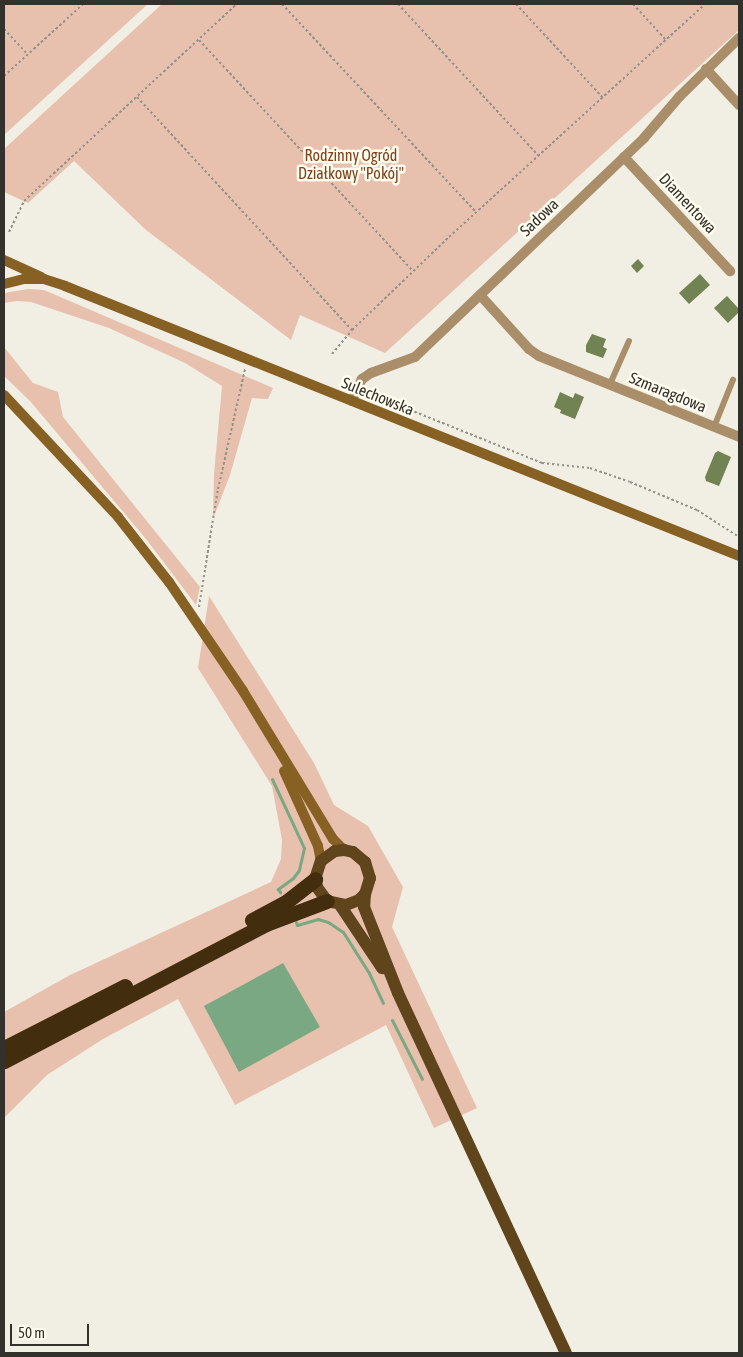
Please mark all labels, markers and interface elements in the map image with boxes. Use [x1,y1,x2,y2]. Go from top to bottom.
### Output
park label: Rodzinny Ogród Działkowy "Pokój" [298,145,404,183]
street label: Diamentowa [655,169,721,237]
street label: Sadowa [516,194,562,240]
street label: Szmaragdowa [627,368,709,416]
street label: Sulechowska [339,373,417,419]
scale bar [12,1314,91,1346]
text: 50 m [18,1324,45,1341]

